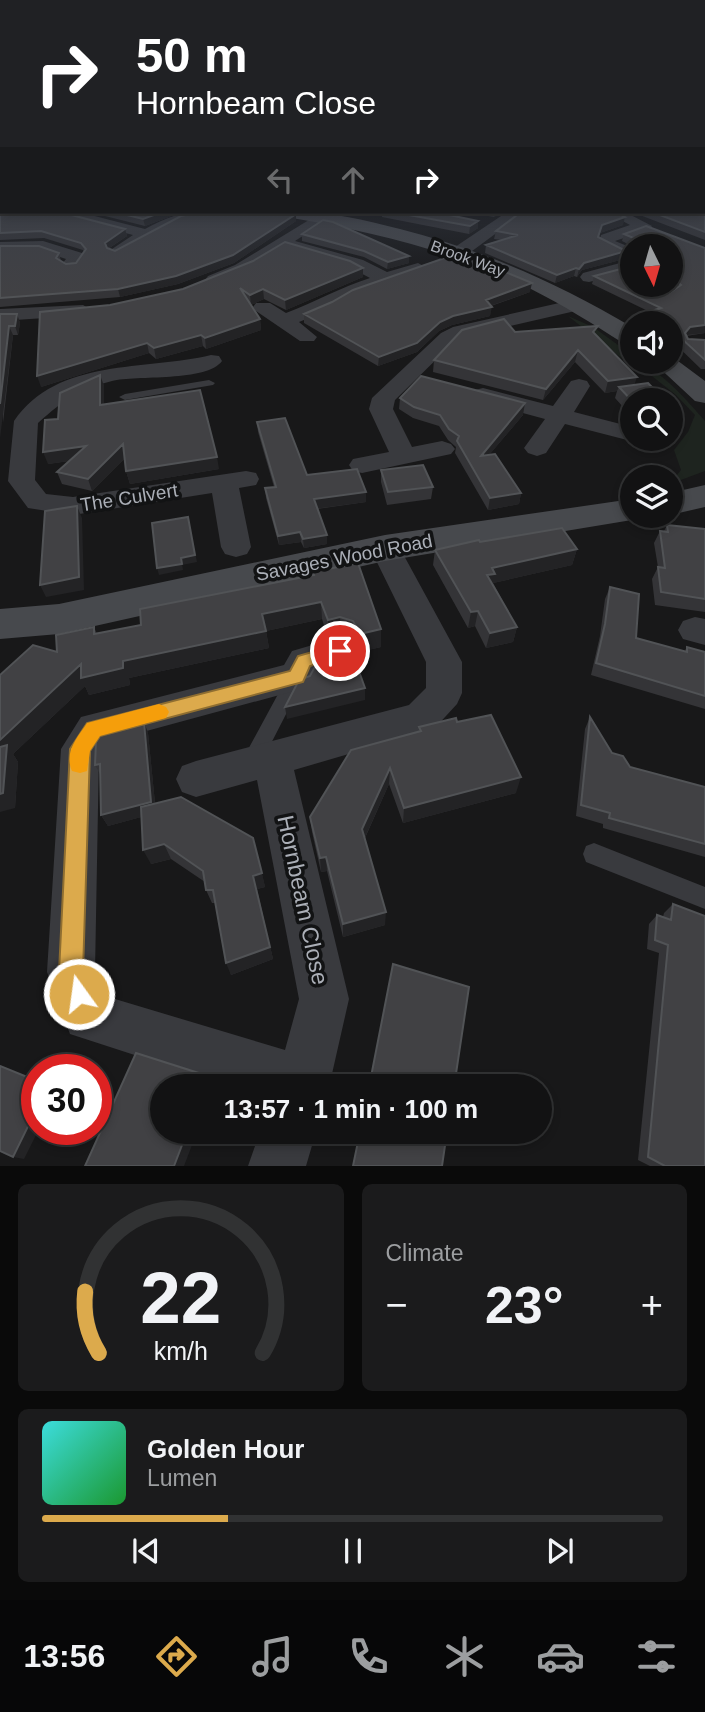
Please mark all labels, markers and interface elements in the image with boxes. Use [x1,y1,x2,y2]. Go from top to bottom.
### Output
icon: right [21,28,112,119]
text: 50 m [136,28,248,82]
text: Hornbeam Close [136,85,376,121]
icon: left [261,161,299,199]
icon: ahead [334,161,372,199]
icon: right [407,161,445,199]
north arrow [620,234,682,298]
map controls [620,234,683,528]
street label: Brook Way [428,237,507,280]
button: sound [620,311,683,374]
button: search [620,388,683,451]
button: layers [620,465,683,528]
street label: The Culvert [79,479,180,516]
street label: Savages Wood Road [254,530,434,585]
pin [310,621,370,681]
icon: arrive [321,632,359,670]
street label: Hornbeam Close [272,813,334,987]
position arrow [42,957,116,1031]
speed limit sign: 30 [21,1054,112,1145]
text: 13:57 · 1 min · 100 m [224,1094,478,1124]
text: Climate [386,1240,463,1266]
text: 22 [140,1258,221,1339]
text: 23° [485,1276,564,1334]
text: − [386,1284,408,1326]
text: + [641,1284,663,1326]
text: km/h [154,1337,208,1365]
text: Golden Hour [147,1434,304,1464]
text: Lumen [147,1465,217,1491]
icon: previous [127,1532,165,1570]
icon: pause [334,1532,372,1570]
icon: next [541,1532,579,1570]
icon: directions [152,1632,201,1681]
icon: music [248,1632,297,1681]
icon: phone [344,1632,393,1681]
icon: climate [440,1632,489,1681]
icon: car [536,1632,585,1681]
icon: filters [632,1632,681,1681]
text: 13:56 [24,1638,105,1674]

